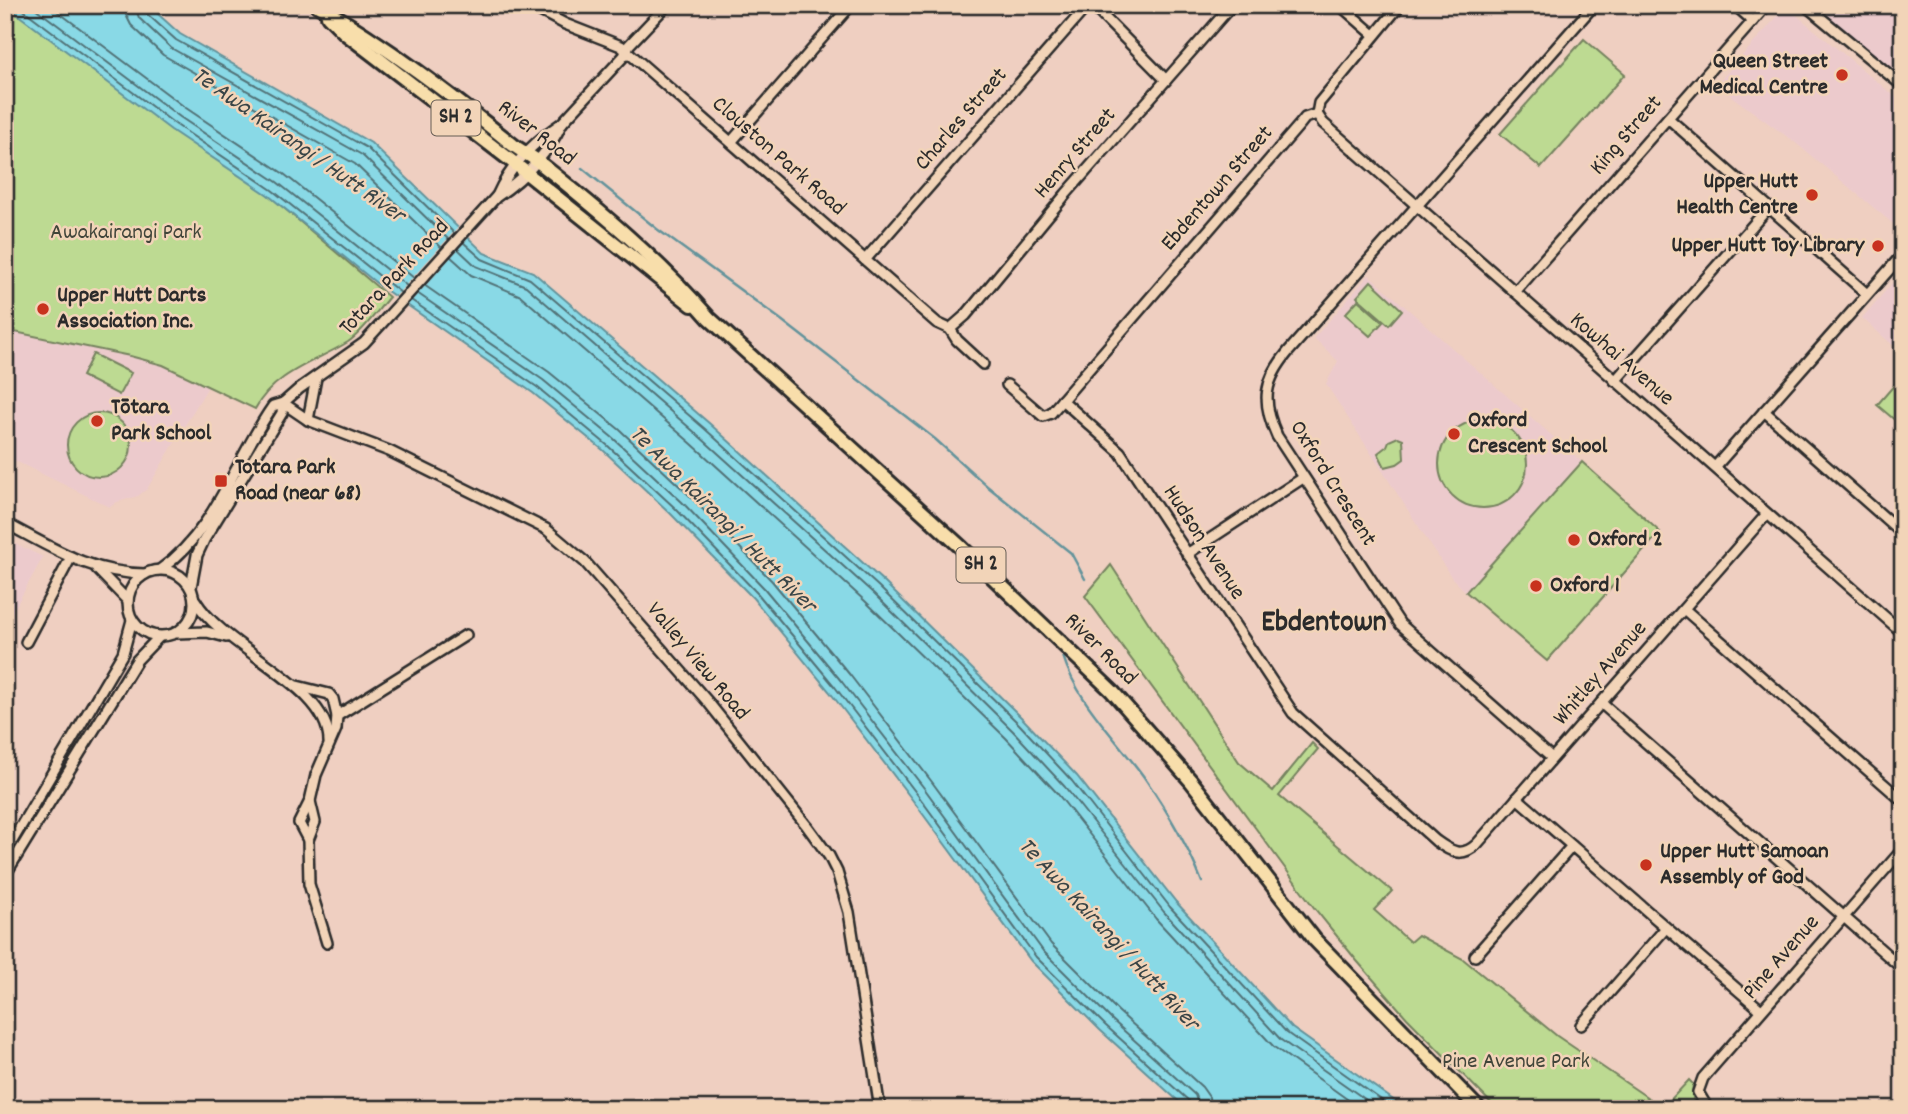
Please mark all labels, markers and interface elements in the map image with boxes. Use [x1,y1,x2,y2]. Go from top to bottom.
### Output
place label: Queen Street Medical Centre [1699,46,1828,105]
water label: Te Awa Kairangi / Hutt River [185,59,414,234]
street label: Charles Street [908,61,1016,179]
marker: Queen Street Medical Centre [1834,67,1850,83]
street label: Clouston Park Road [703,89,853,225]
street label: King Street [1583,89,1671,183]
street label: River Road [490,93,582,175]
road number: SH 2 [432,100,480,136]
street label: Henry Street [1027,101,1125,207]
street label: Ebdentown Street [1154,119,1282,259]
place label: Upper Hutt Health Centre [1676,166,1799,225]
marker: Upper Hutt Health Centre [1804,187,1820,203]
street label: Totara Park Road [332,212,458,344]
park label: Awakairangi Park [50,217,202,250]
place label: Upper Hutt Toy Library [1671,230,1866,263]
marker: Upper Hutt Toy Library [1870,238,1886,254]
place label: Upper Hutt Darts Association Inc. [57,280,207,339]
marker: Upper Hutt Darts Association Inc. [35,301,51,317]
street label: Kowhai Avenue [1561,305,1681,415]
place label: Tōtara Park School [111,392,212,451]
place label: Oxford Crescent School [1468,405,1608,464]
marker: Tōtara Park School [89,413,105,429]
street label: Oxford Crescent [1280,415,1384,553]
water label: Te Awa Kairangi / Hutt River [620,418,826,624]
marker: Oxford Crescent School [1446,426,1462,442]
place label: Totara Park Road (near 68) [235,452,361,511]
marker: Totara Park Road (near 68) [213,473,229,489]
street label: Hudson Avenue [1153,479,1253,607]
place label: Oxford 2 [1588,524,1663,557]
marker: Oxford 2 [1566,532,1582,548]
road number: SH 2 [956,548,1006,582]
place label: Oxford 1 [1550,570,1620,603]
marker: Oxford 1 [1528,578,1544,594]
street label: Valley View Road [637,595,757,729]
district label: Ebdentown [1261,603,1387,646]
street label: River Road [1056,606,1144,694]
street label: Whitley Avenue [1546,614,1656,734]
water label: Te Awa Kairangi / Hutt River [1009,831,1209,1041]
place label: Upper Hutt Samoan Assembly of God [1660,836,1829,895]
marker: Upper Hutt Samoan Assembly of God [1638,857,1654,873]
street label: Pine Avenue [1736,908,1828,1008]
park label: Pine Avenue Park [1442,1046,1590,1079]

